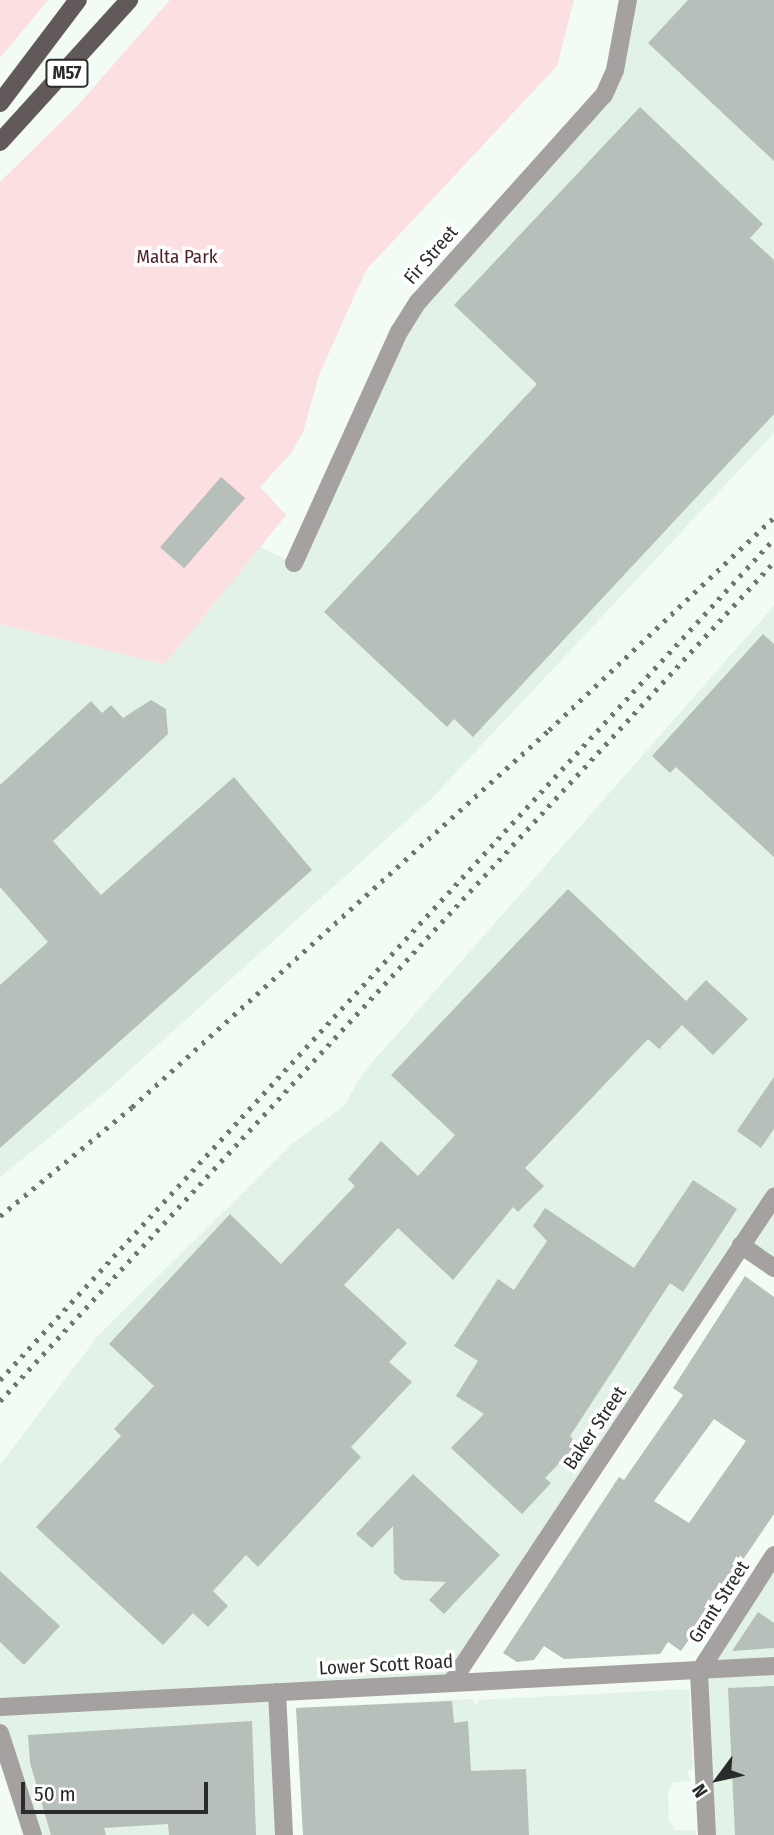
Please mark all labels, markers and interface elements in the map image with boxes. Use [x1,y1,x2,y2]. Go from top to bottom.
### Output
road number: M57 [44,58,90,88]
street label: Fir Street [399,221,463,289]
park label: Malta Park [136,246,218,268]
street label: Baker Street [559,1382,631,1474]
street label: Grant Street [684,1557,754,1647]
street label: Lower Scott Road [318,1650,454,1680]
north arrow [683,1744,753,1814]
scale bar [24,1769,212,1813]
text: N [687,1780,713,1802]
text: 50 m [34,1781,76,1807]

